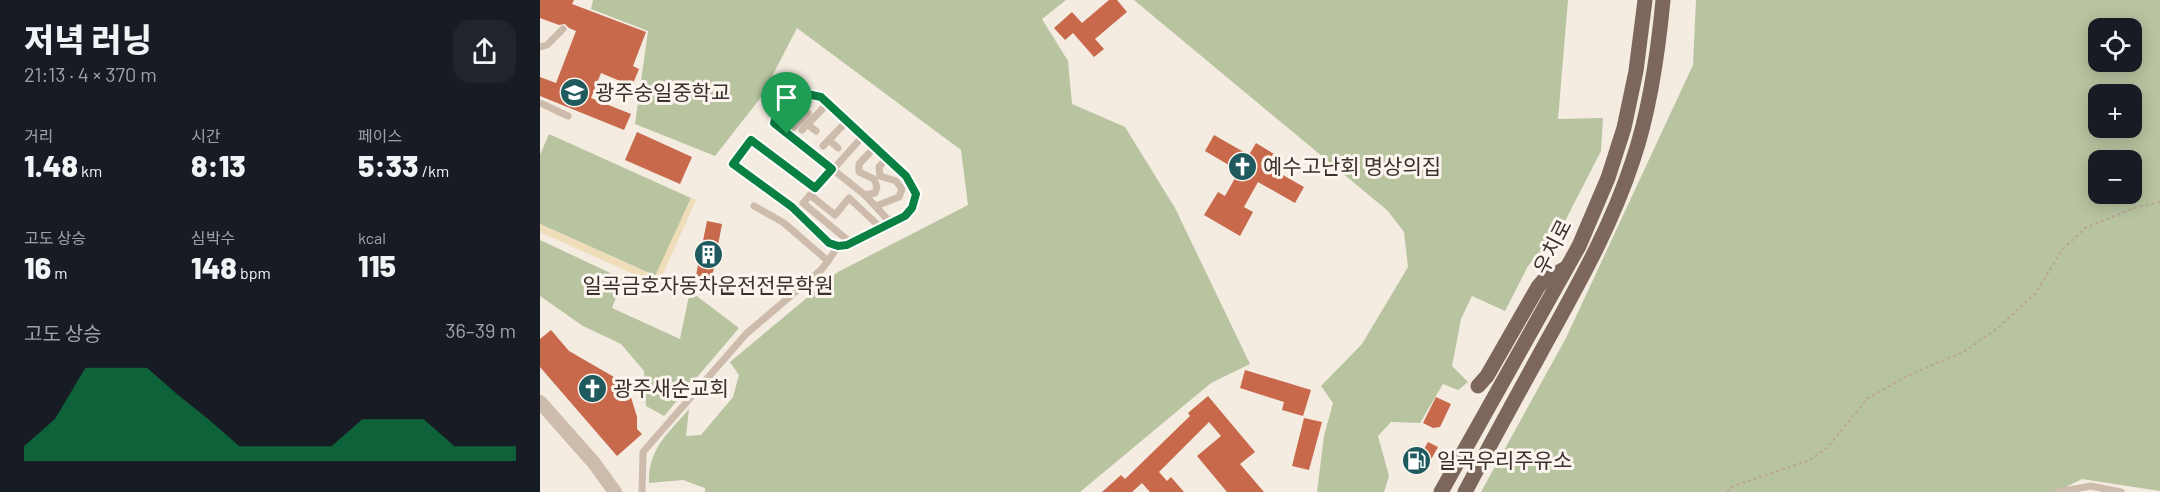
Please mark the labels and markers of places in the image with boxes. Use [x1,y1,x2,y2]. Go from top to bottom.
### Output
pin [761,72,812,134]
school or university icon: 광주숭일중학교 [558,77,590,109]
place label: 광주숭일중학교 [595,79,730,104]
church icon: 예수고난회 명상의집 [1226,151,1258,183]
place label: 예수고난회 명상의집 [1263,153,1441,178]
building icon: 일곡금호자동차운전전문학원 [692,239,724,271]
place label: 일곡금호자동차운전전문학원 [582,272,834,297]
church icon: 광주새순교회 [576,373,608,405]
place label: 광주새순교회 [613,375,729,400]
fuel station icon: 일곡우리주유소 [1400,445,1432,477]
place label: 일곡우리주유소 [1437,447,1572,472]

